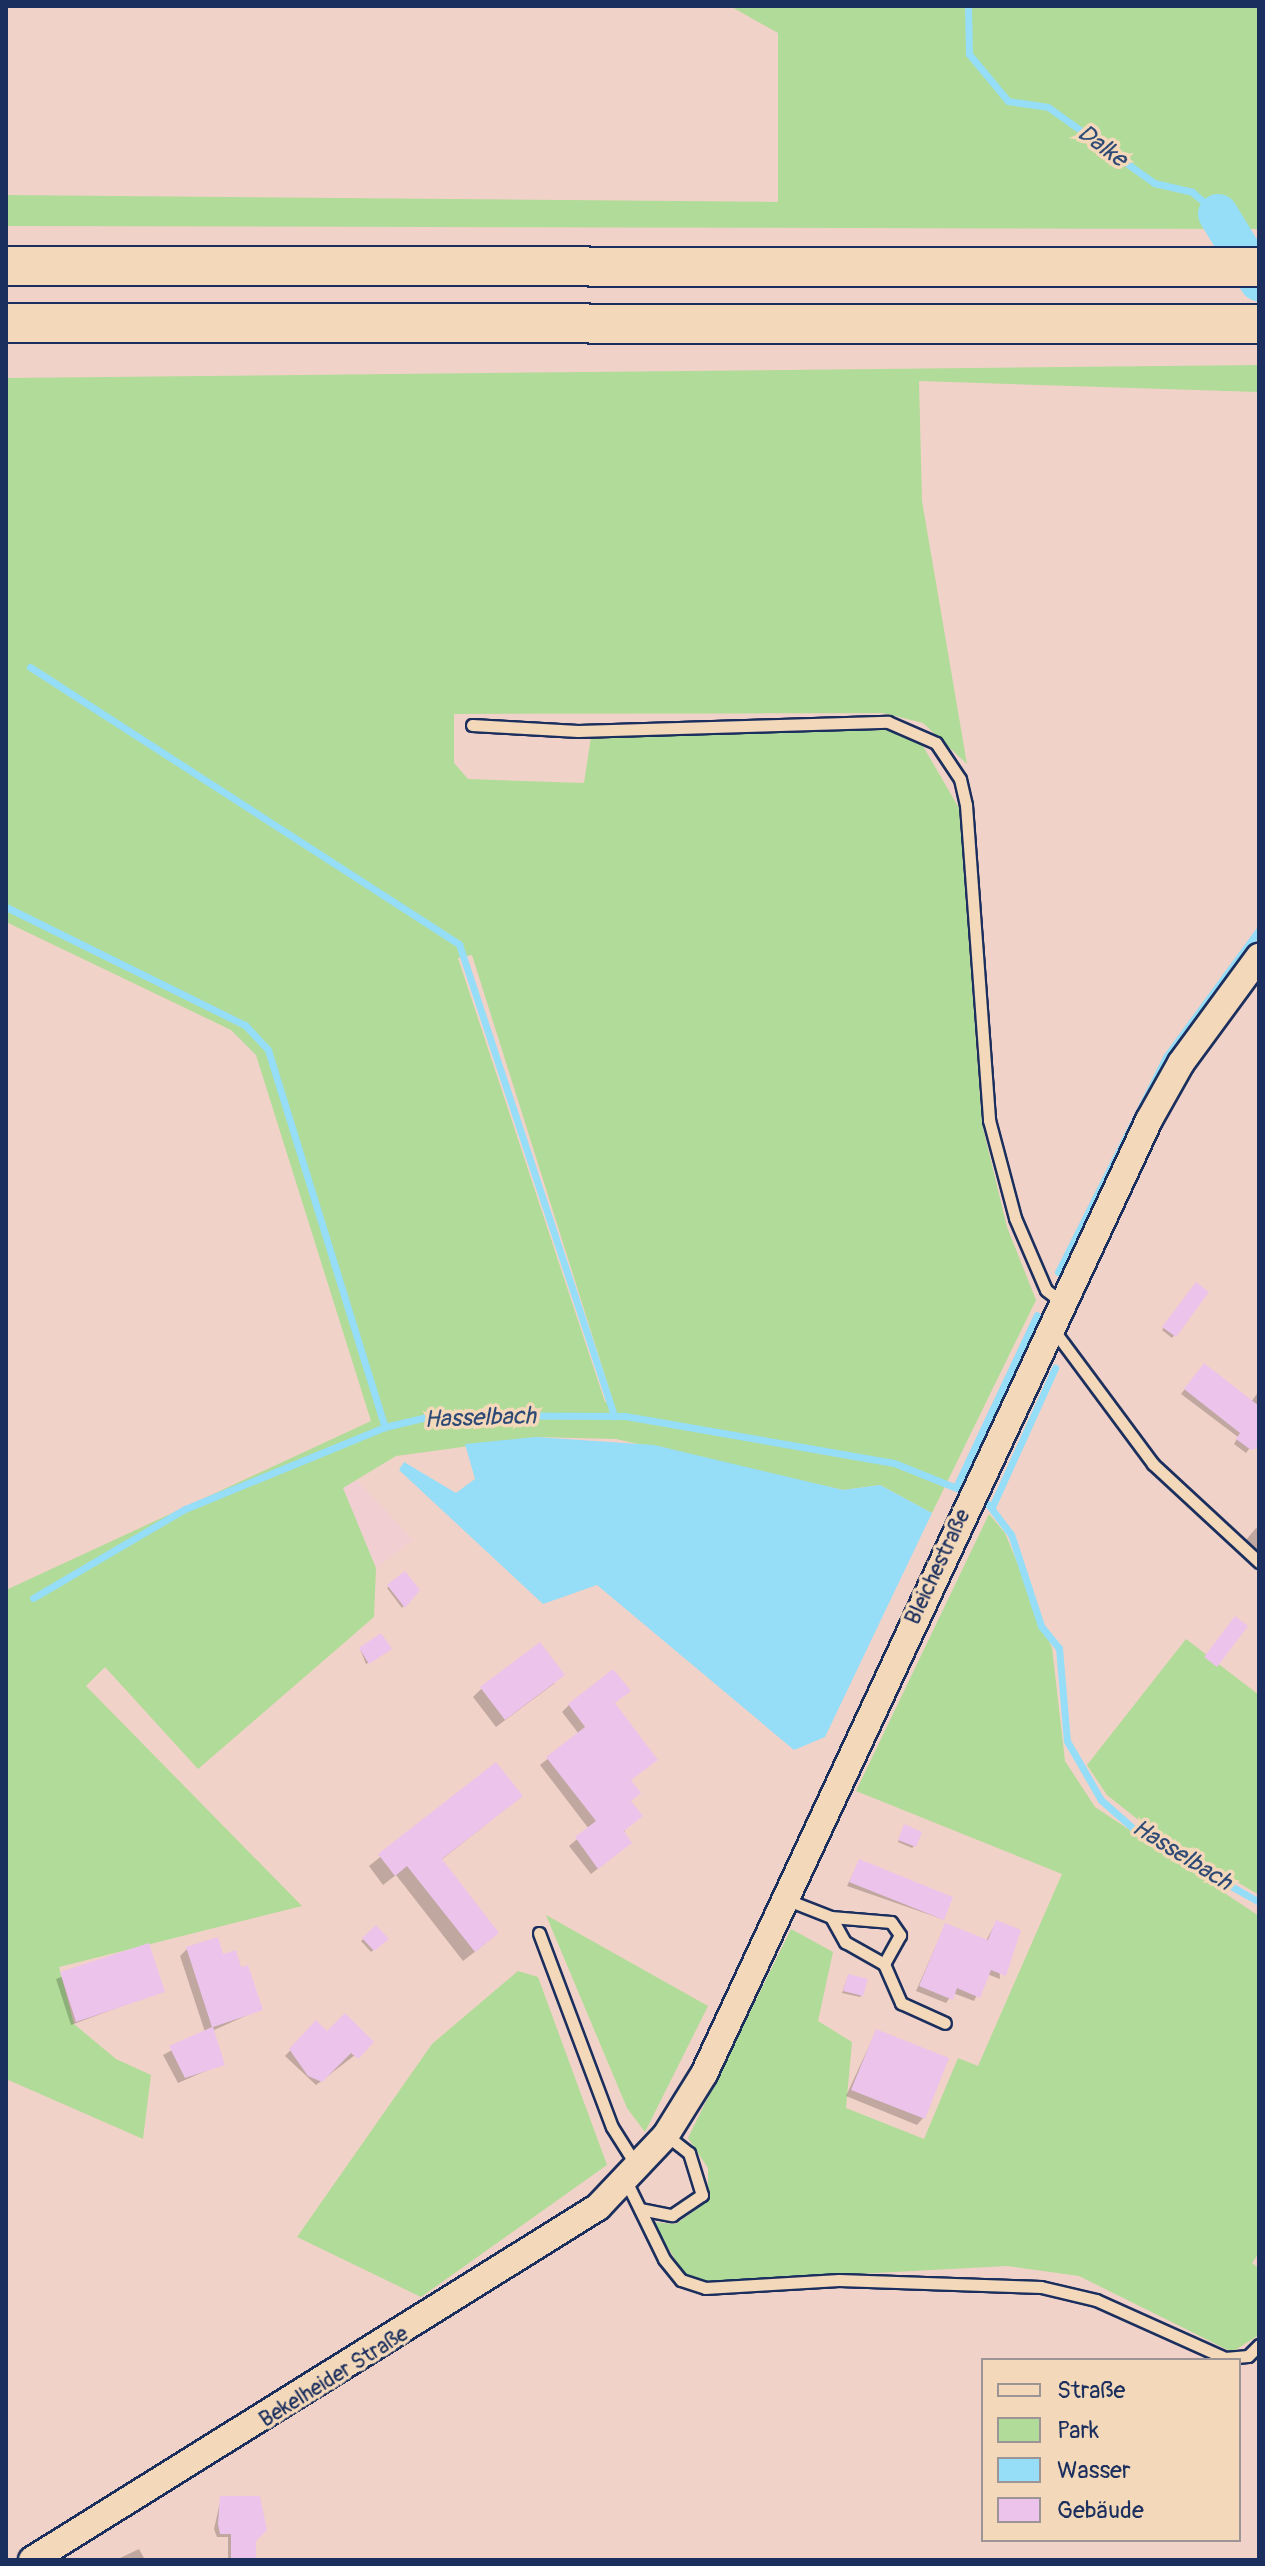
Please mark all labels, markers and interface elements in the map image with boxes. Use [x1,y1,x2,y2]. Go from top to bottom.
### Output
water label: Dalke [1072,119,1132,173]
water label: Hasselbach [424,1402,536,1434]
street label: Bleichestraße [900,1505,976,1629]
water label: Hasselbach [1127,1813,1237,1897]
street label: Bekelheider Straße [255,2321,413,2433]
legend [981,2358,1241,2542]
text: Straße [1057,2376,1125,2405]
text: Park [1057,2416,1099,2445]
text: Wasser [1057,2456,1131,2485]
text: Gebäude [1057,2496,1144,2525]

